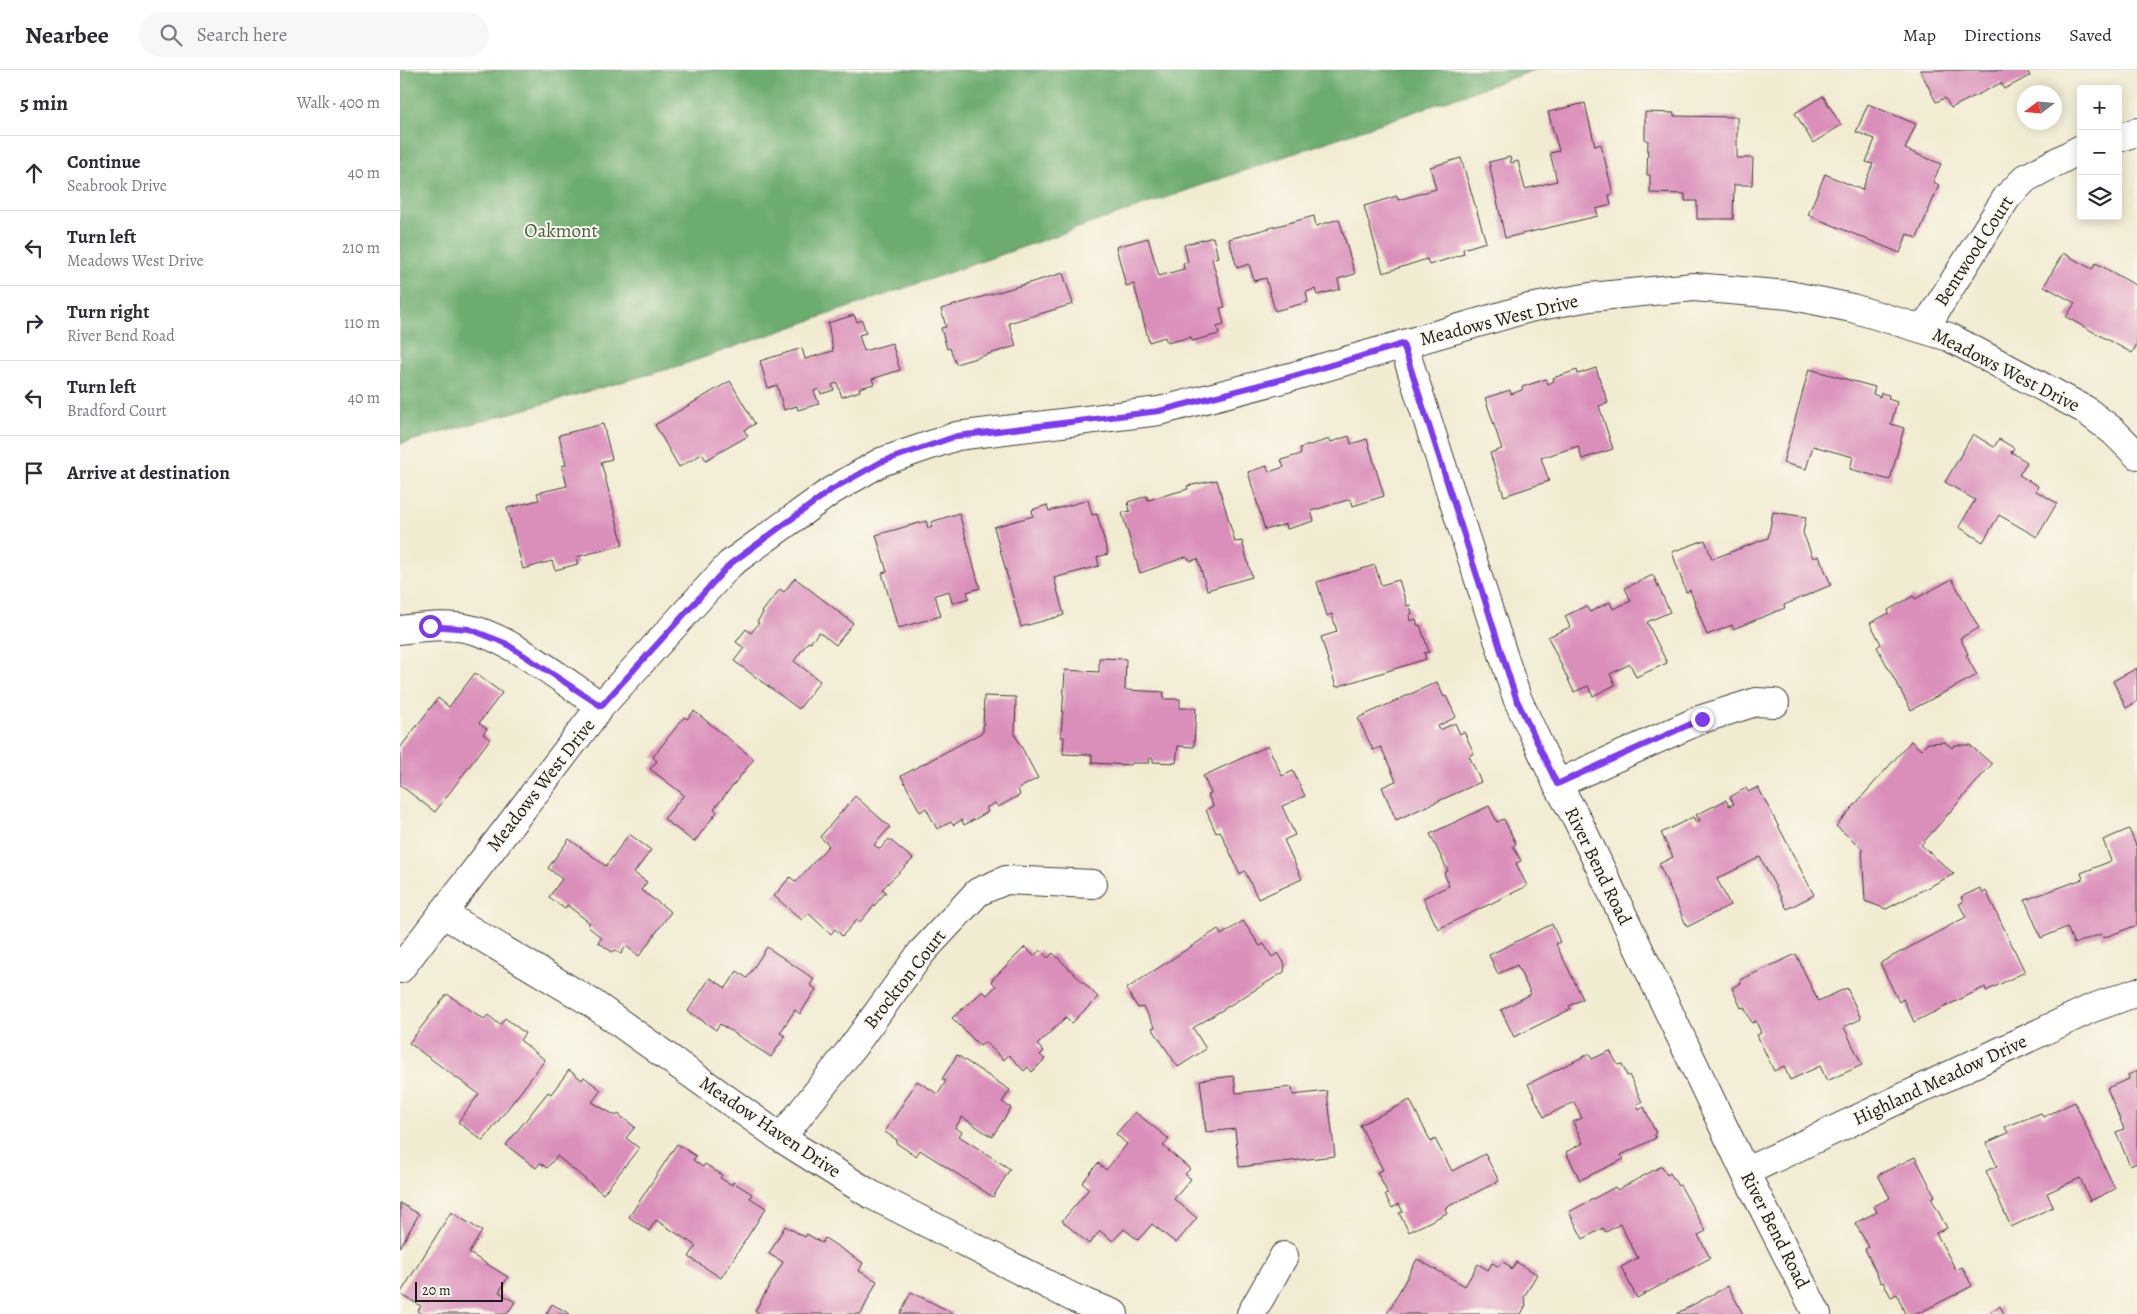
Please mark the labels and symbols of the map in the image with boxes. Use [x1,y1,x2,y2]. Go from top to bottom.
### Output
north arrow [2017,85,2062,130]
street label: Bentwood Court [1928,191,2020,311]
park label: Oakmont [524,218,598,244]
street label: Meadows West Drive [1417,288,1581,352]
street label: Meadows West Drive [1928,322,2084,418]
route start [419,615,442,638]
route end [1691,708,1714,731]
street label: Meadows West Drive [481,713,601,857]
street label: River Bend Road [1558,803,1638,930]
street label: Brockton Court [858,924,952,1034]
street label: Highland Meadow Drive [1849,1028,2031,1132]
street label: Meadow Haven Drive [694,1070,846,1184]
street label: River Bend Road [1734,1167,1816,1294]
scale bar [415,1279,502,1302]

